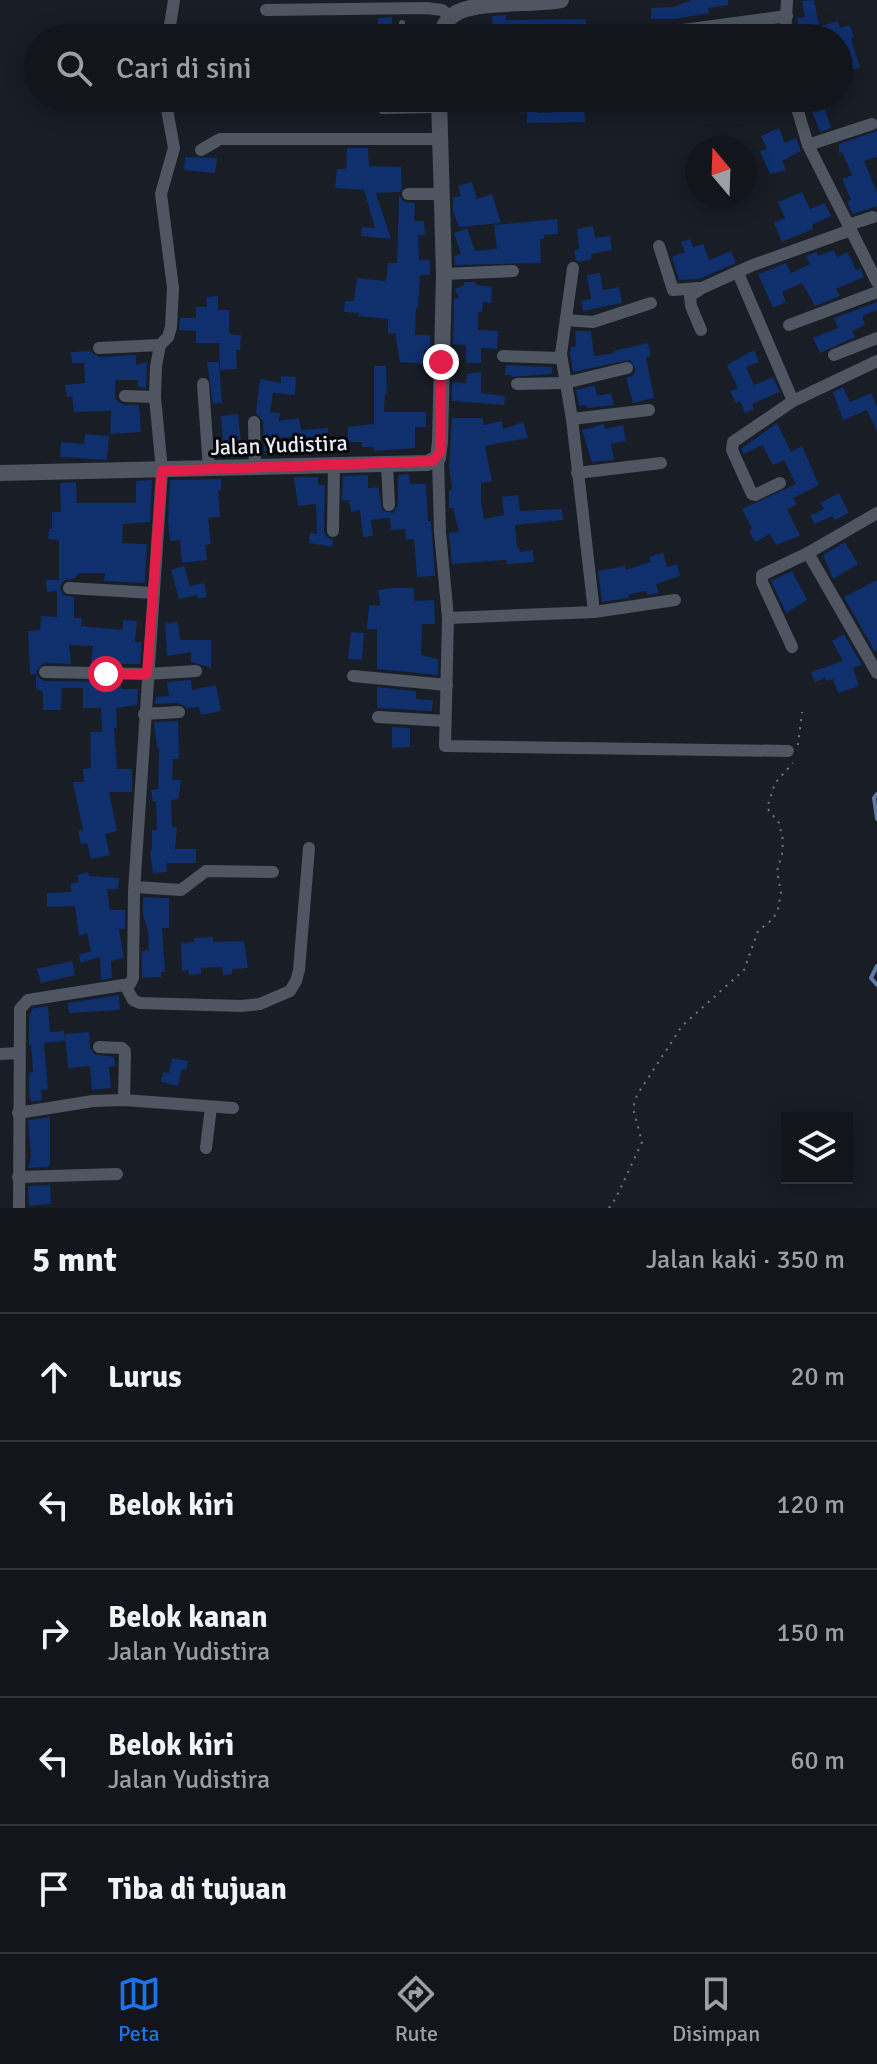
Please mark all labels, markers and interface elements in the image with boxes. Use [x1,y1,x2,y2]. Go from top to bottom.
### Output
search box [24,24,853,112]
icon: search [52,46,96,90]
text: Cari di sini [116,50,252,87]
north arrow [685,136,757,208]
route end [423,344,459,380]
street label: Jalan Yudistira [210,429,348,461]
route start [88,656,124,692]
map controls [781,1112,853,1184]
button: layers [781,1112,853,1184]
text: 5 mnt [32,1239,117,1281]
text: Jalan kaki · 350 m [646,1244,845,1276]
icon: ahead [32,1355,76,1399]
text: Lurus [108,1359,182,1396]
text: 20 m [790,1361,845,1393]
icon: left [32,1483,76,1527]
text: Belok kiri [108,1487,234,1524]
text: 120 m [776,1489,845,1521]
text: Belok kanan [108,1599,268,1636]
icon: right [32,1611,76,1655]
text: 150 m [776,1617,845,1649]
text: Jalan Yudistira [108,1636,270,1668]
text: Belok kiri [108,1727,234,1764]
icon: left [32,1739,76,1783]
text: 60 m [790,1745,845,1777]
text: Jalan Yudistira [108,1764,270,1796]
icon: arrive [32,1867,76,1911]
text: Tiba di tujuan [108,1871,287,1908]
tab: Peta [117,1972,161,2047]
tab: Rute [394,1972,438,2047]
tab: Disimpan [672,1972,760,2047]

